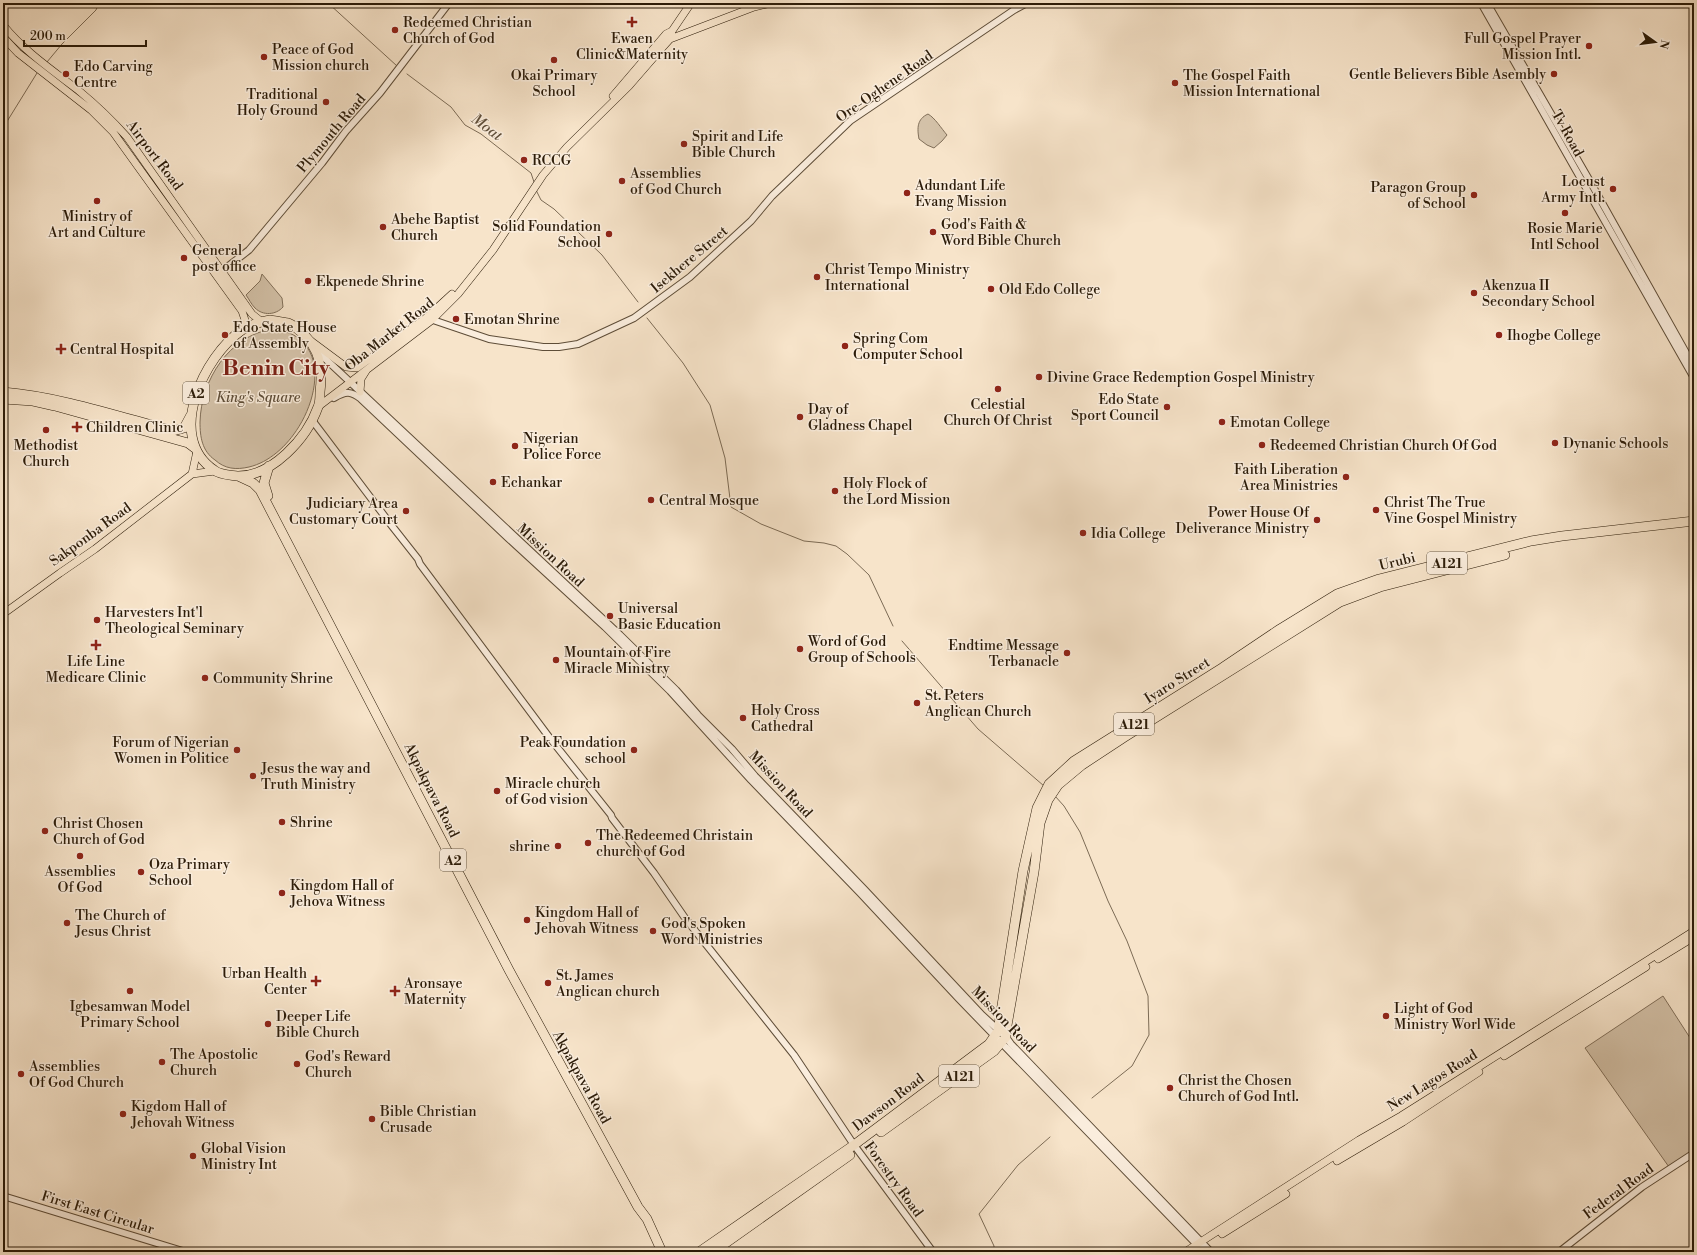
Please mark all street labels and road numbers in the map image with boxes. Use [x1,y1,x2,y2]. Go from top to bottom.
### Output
street label: Ore-Oghene Road [833,47,937,127]
street label: Plymouth Road [294,90,370,177]
street label: Tv Road [1547,107,1587,160]
street label: Airport Road [121,116,187,194]
street label: Isekhere Street [647,222,732,297]
street label: Oba Market Road [341,294,438,375]
road number: A2 [183,382,209,404]
street label: Sakponba Road [46,499,135,571]
street label: Mission Road [513,520,588,591]
street label: Urubi [1377,549,1418,575]
road number: A121 [1427,552,1467,574]
street label: Iyaro Street [1141,654,1214,708]
road number: A121 [1114,713,1154,735]
street label: Akpakpava Road [399,739,463,841]
street label: Mission Road [745,747,816,822]
road number: A2 [440,849,466,871]
street label: Mission Road [967,983,1039,1057]
street label: Akpakpava Road [548,1027,614,1127]
street label: New Lagos Road [1384,1046,1481,1116]
road number: A121 [939,1065,979,1087]
street label: Dawson Road [849,1070,928,1136]
street label: Forestry Road [860,1138,927,1221]
street label: Federal Road [1580,1160,1657,1223]
street label: First East Circular [39,1187,156,1239]

